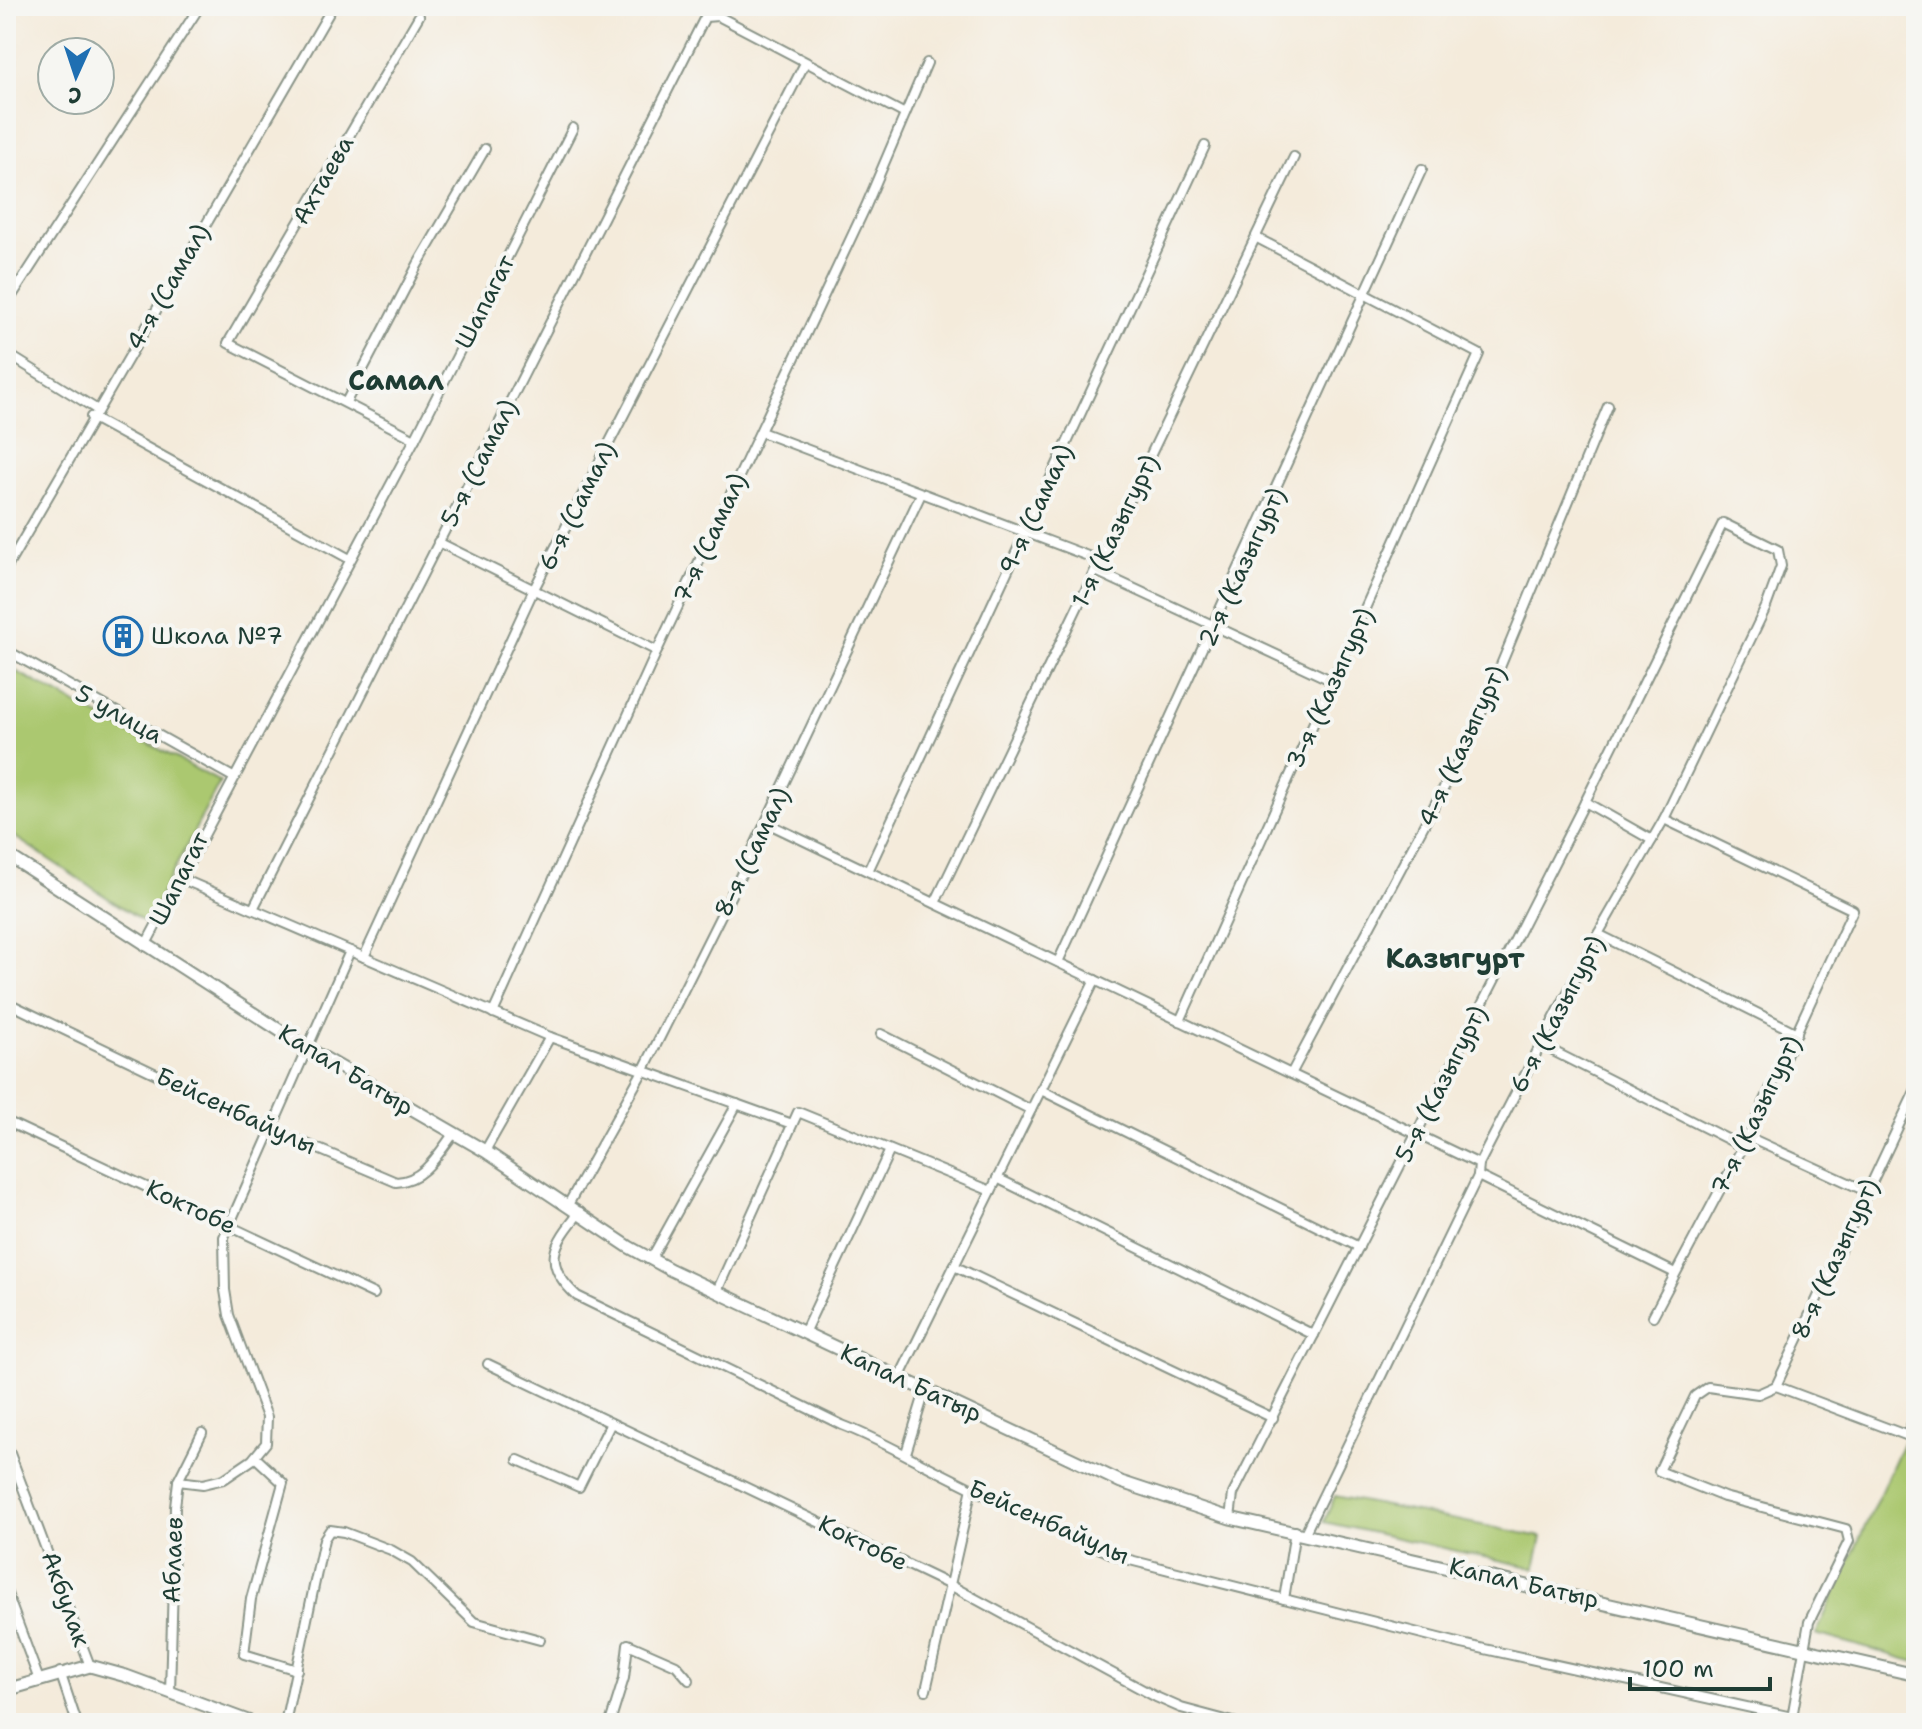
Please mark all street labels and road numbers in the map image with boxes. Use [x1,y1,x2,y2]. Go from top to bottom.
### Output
street label: Ахтаева [285,130,361,230]
street label: 4-я (Самал) [119,218,217,356]
street label: Шапагат [448,249,523,354]
street label: 5-я (Самал) [433,394,525,532]
street label: 6-я (Самал) [531,436,623,576]
street label: 9-я (Самал) [992,439,1080,579]
street label: 1-я (Казыгурт) [1064,449,1166,613]
street label: 7-я (Самал) [666,468,754,608]
street label: 2-я (Казыгурт) [1191,482,1293,652]
street label: 3-я (Казыгурт) [1279,603,1381,773]
street label: 4-я (Казыгурт) [1411,660,1513,832]
street label: 5 улица [70,677,168,751]
street label: 8-я (Самал) [707,782,797,922]
street label: Шапагат [142,826,217,931]
street label: 6-я (Казыгурт) [1502,930,1612,1098]
street label: 5-я (Казыгурт) [1388,1000,1494,1168]
street label: Капал Батыр [272,1017,420,1123]
street label: 7-я (Казыгурт) [1704,1030,1808,1200]
street label: Бейсенбайулы [151,1060,321,1162]
street label: Коктобе [141,1172,241,1242]
street label: 8-я (Казыгурт) [1784,1174,1886,1344]
street label: Капал Батыр [835,1336,987,1430]
street label: Бейсенбайулы [963,1472,1135,1572]
street label: Коктобе [813,1508,913,1578]
street label: Аблаев [156,1516,190,1604]
street label: Акбулак [34,1547,98,1651]
street label: Капал Батыр [1446,1550,1602,1616]

